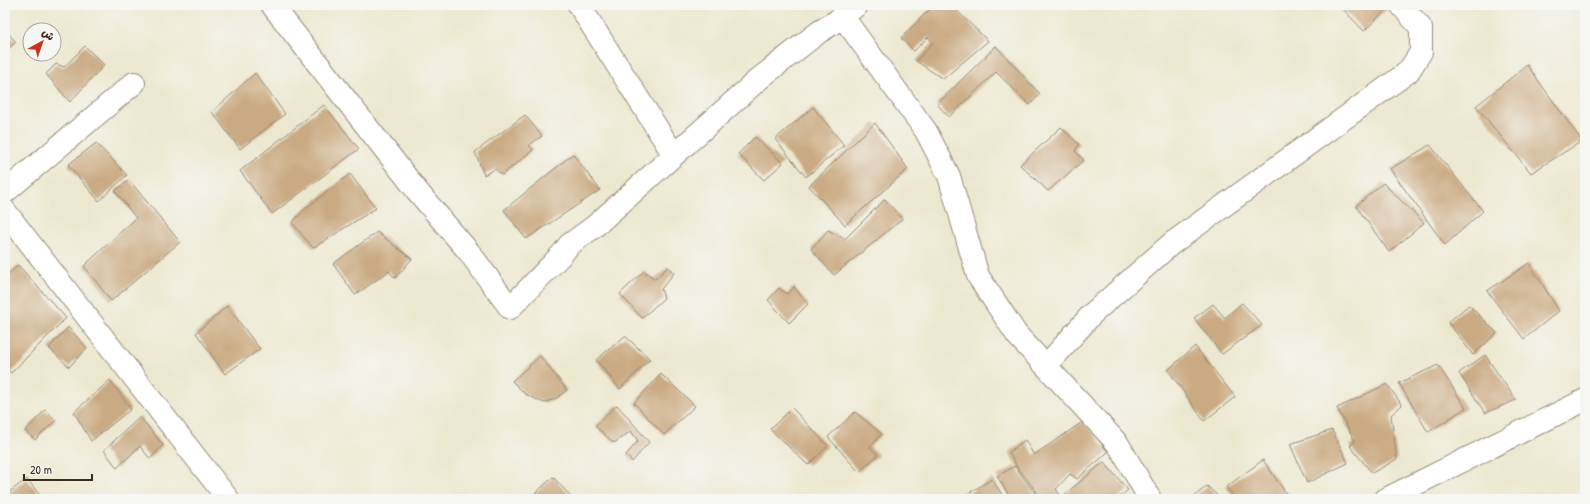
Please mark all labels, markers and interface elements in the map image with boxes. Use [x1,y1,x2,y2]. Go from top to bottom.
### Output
north arrow [22,22,62,62]
text: ش [39,25,58,44]
scale bar [24,456,92,482]
text: 20 m [30,461,52,478]

